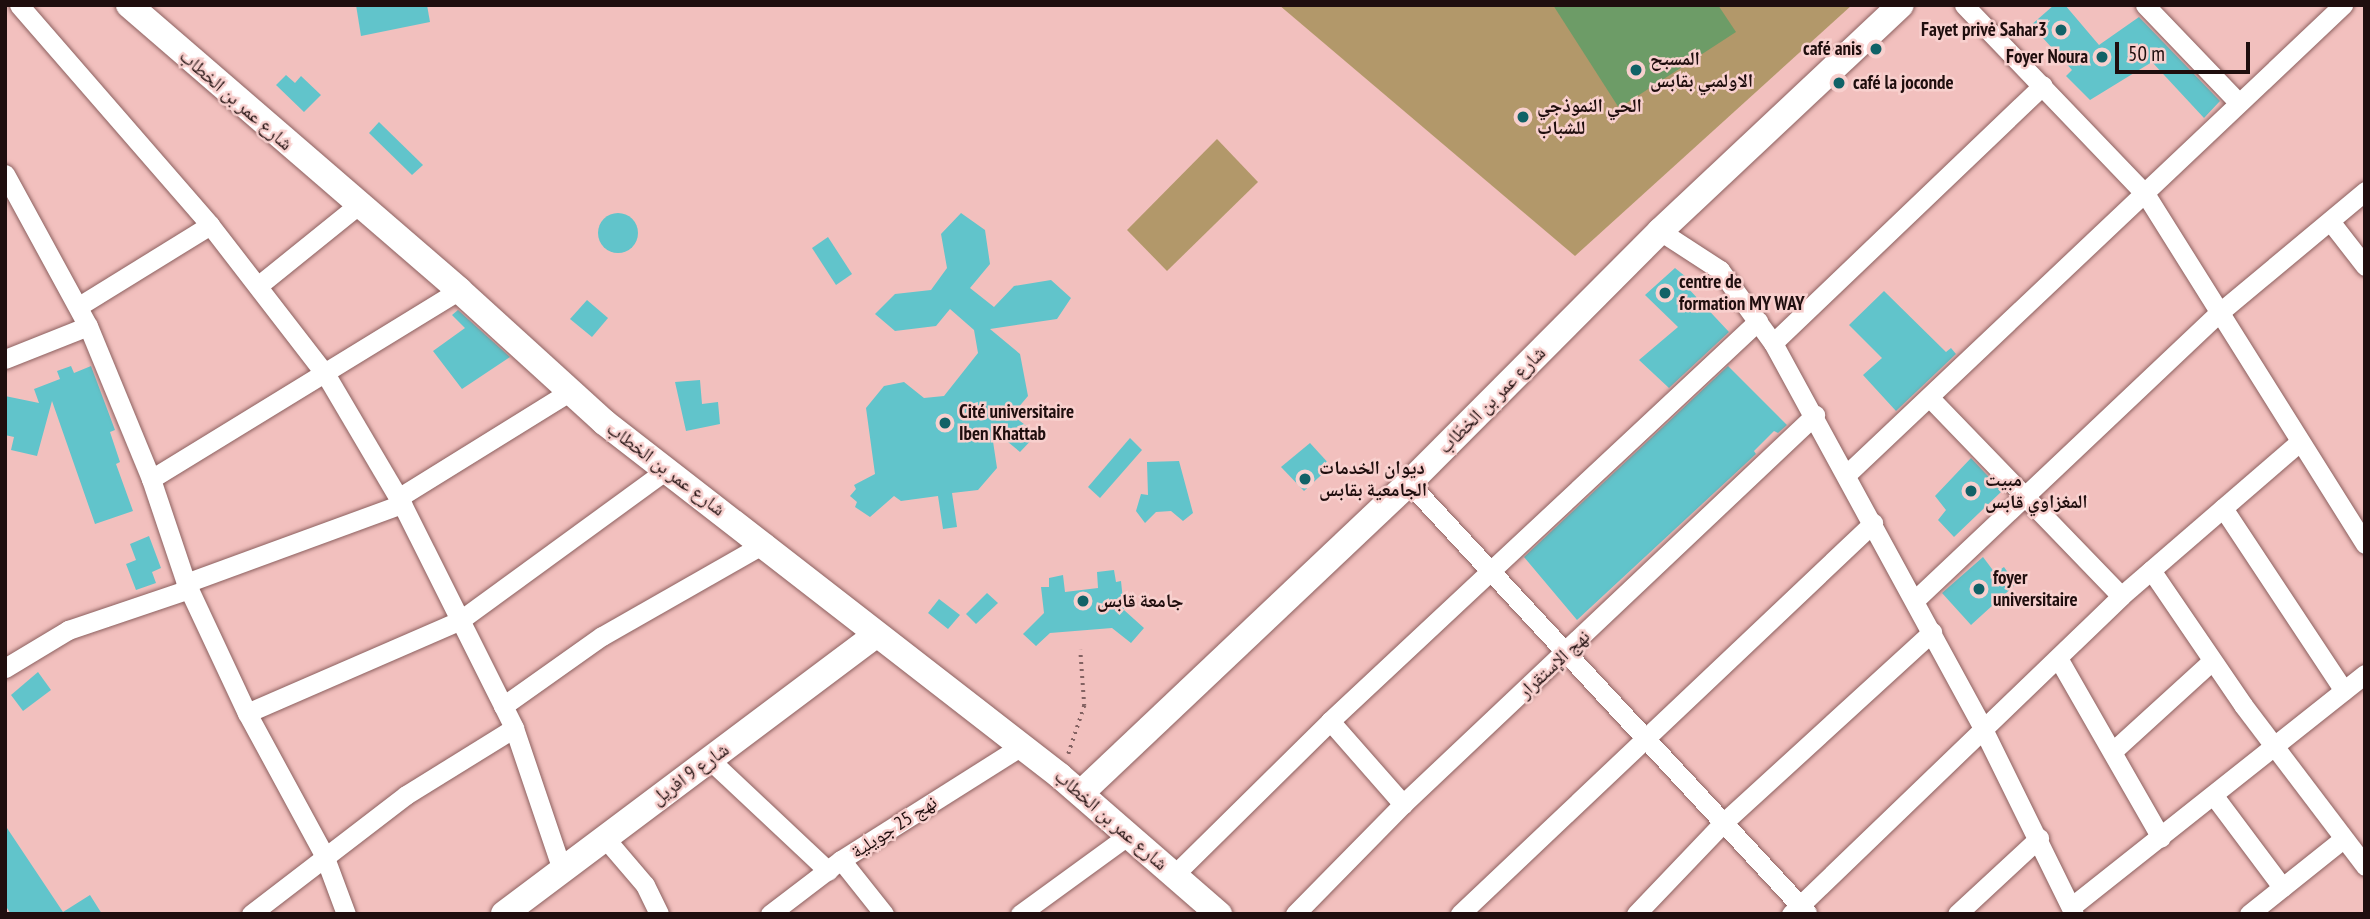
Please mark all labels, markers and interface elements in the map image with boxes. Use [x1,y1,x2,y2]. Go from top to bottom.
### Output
place label: Fayet privė Sahar3 [1921,19,2047,41]
marker: Fayet privė Sahar3 [2053,22,2069,38]
scale bar [2118,28,2253,72]
place label: café anis [1803,38,1862,60]
text: 50 m [2128,40,2165,67]
marker: café anis [1868,41,1884,57]
street label: شارع عمر بن الخطاب [175,45,297,155]
place label: Foyer Noura [2006,46,2088,68]
place label: المسبح الاولمبي بقابس [1650,48,1753,92]
marker: Foyer Noura [2094,49,2110,65]
marker: المسبح الاولمبي بقابس [1628,62,1644,78]
place label: café la joconde [1853,72,1954,94]
marker: café la joconde [1831,75,1847,91]
place label: الحي النموذجي للشباب [1537,95,1642,139]
marker: الحي النموذجي للشباب [1515,109,1531,125]
place label: centre de formation MY WAY [1679,271,1806,315]
marker: centre de formation MY WAY [1657,285,1673,301]
street label: شارع عمر بن الخطّاب [1434,342,1550,458]
place label: Cité universitaire Iben Khattab [959,401,1074,445]
marker: Cité universitaire Iben Khattab [937,415,953,431]
street label: شارع عمر بن الخطاب [602,417,730,521]
place label: ديوان الخدمات الجامعية بقابس [1319,457,1427,501]
place label: مبيت المغزاوي قابس [1985,469,2088,513]
marker: ديوان الخدمات الجامعية بقابس [1297,471,1313,487]
marker: مبيت المغزاوي قابس [1963,483,1979,499]
place label: foyer universitaire [1993,567,2078,611]
marker: foyer universitaire [1971,581,1987,597]
place label: جامعة قابس [1097,590,1184,612]
marker: جامعة قابس [1075,593,1091,609]
street label: نهج الإستقرار [1513,625,1595,703]
street label: شارع 9 افريل [647,738,733,810]
street label: شارع عمر بن الخطاب [1050,765,1172,875]
street label: نهج 25 جويلية [847,791,941,863]

